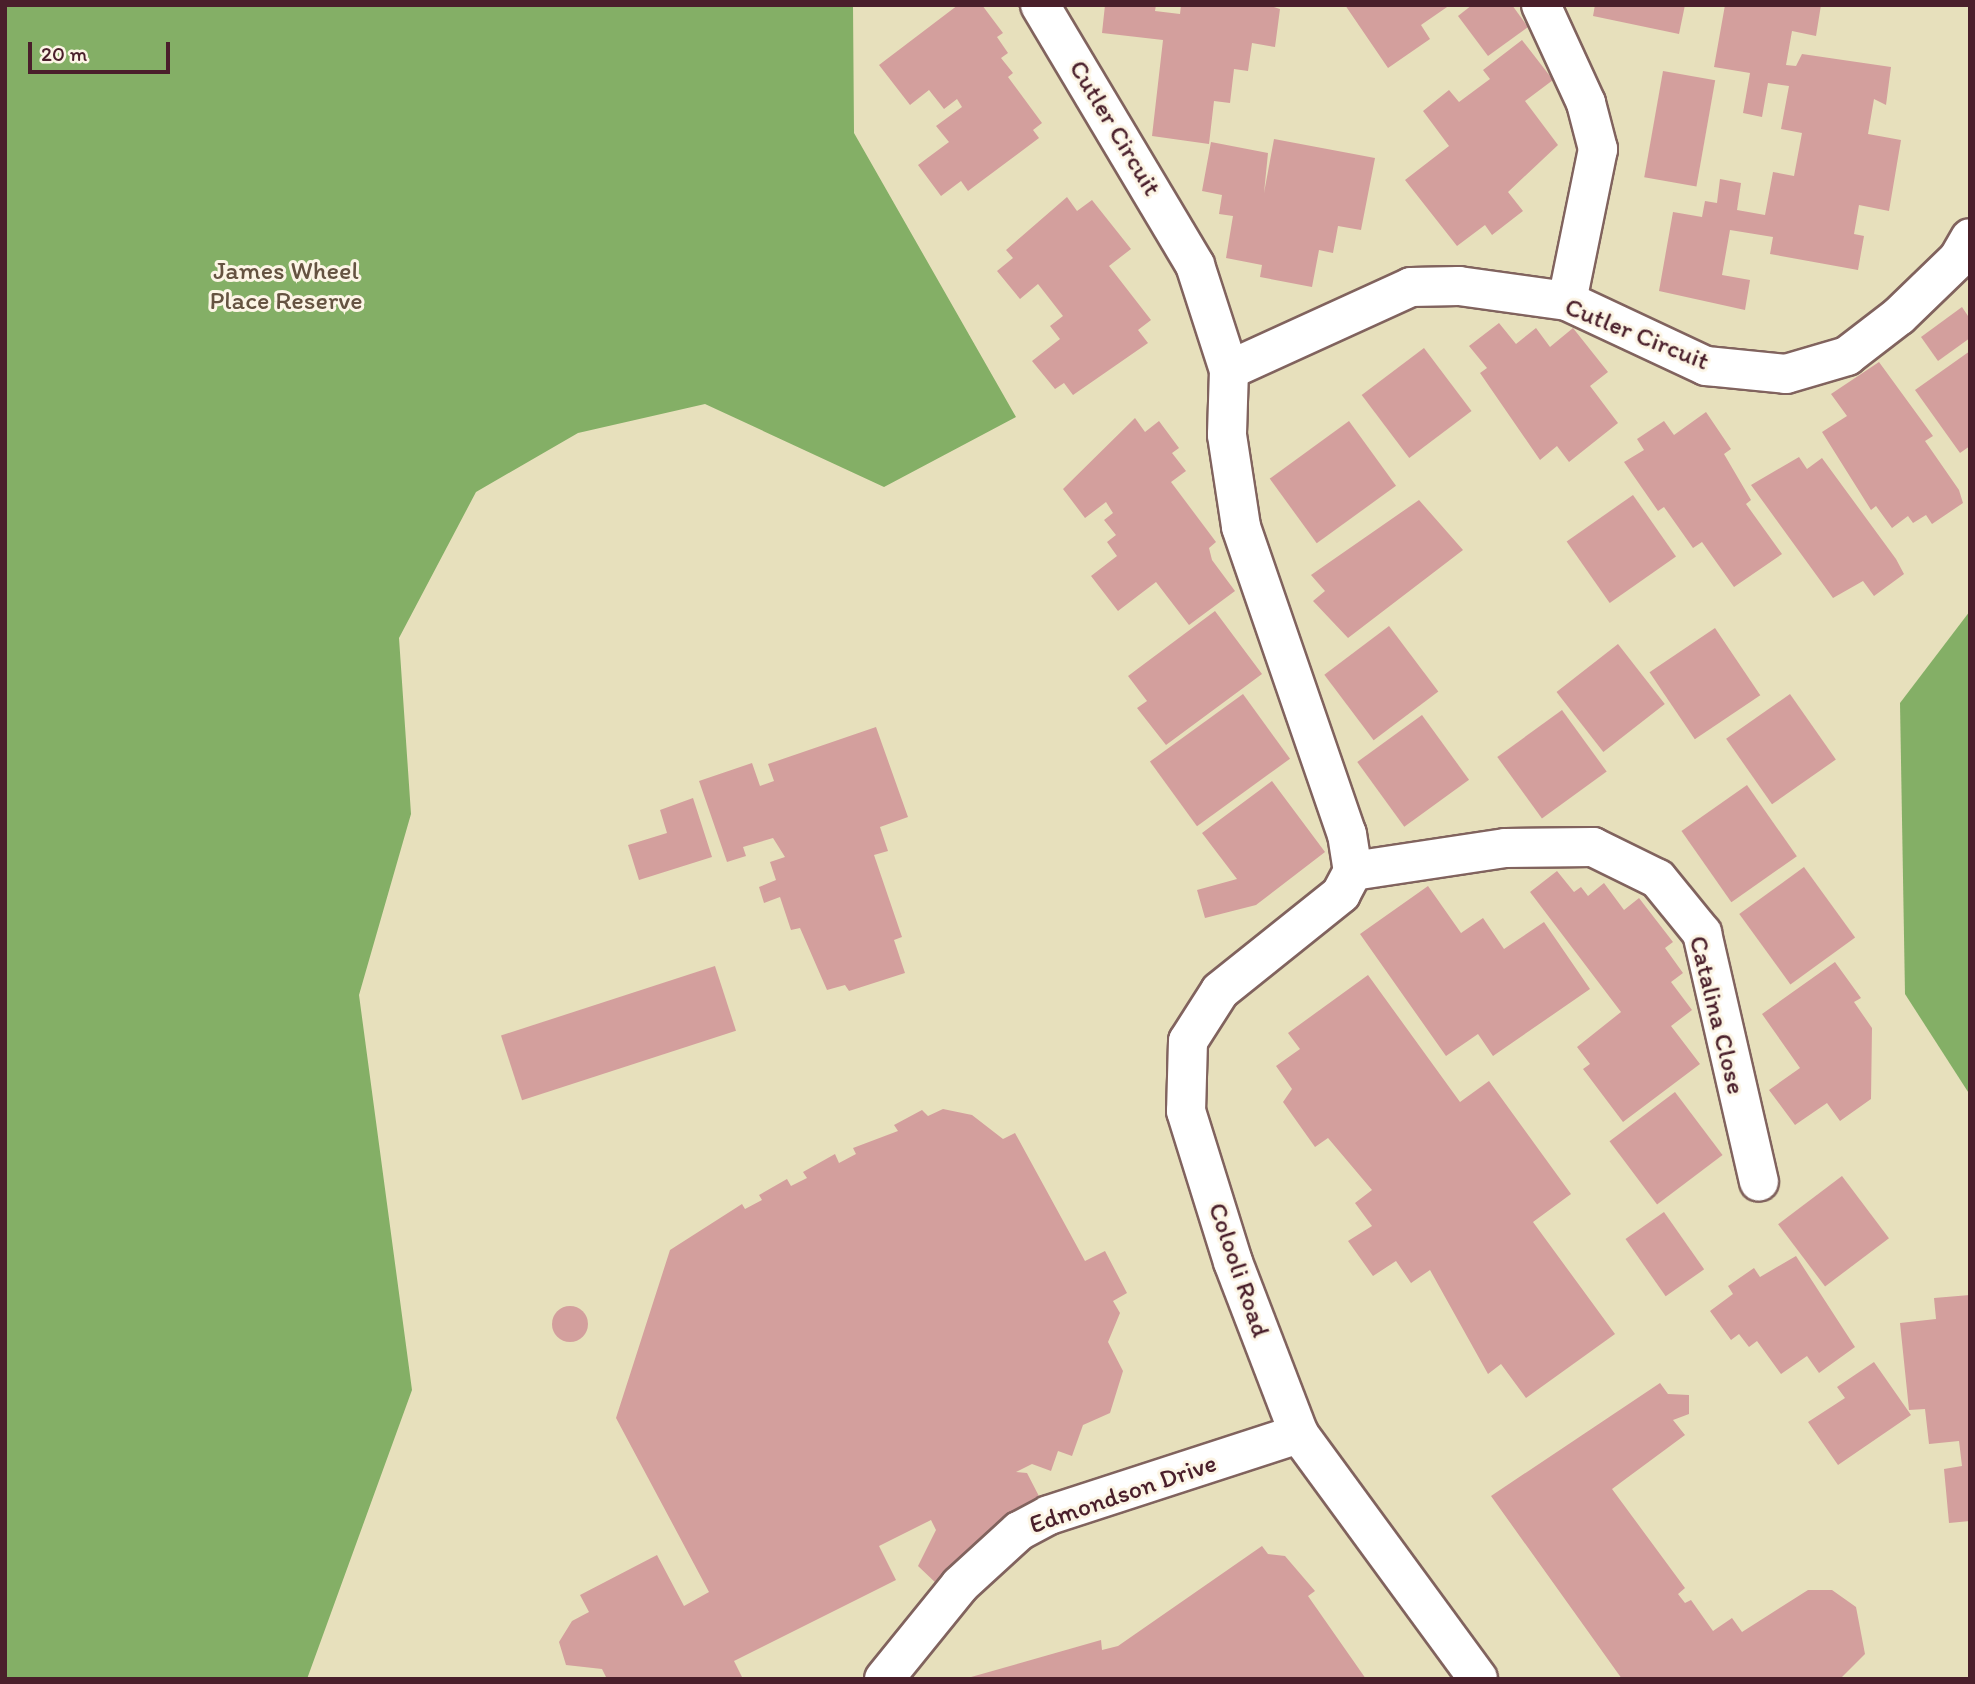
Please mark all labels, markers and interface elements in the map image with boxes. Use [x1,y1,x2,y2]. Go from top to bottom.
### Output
scale bar [32,28,173,72]
text: 20 m [41,41,87,66]
street label: Cutler Circuit [1062,55,1168,201]
park label: James Wheel Place Reserve [210,255,362,316]
street label: Cutler Circuit [1560,291,1714,377]
street label: Catalina Close [1682,933,1752,1097]
street label: Colooli Road [1202,1199,1276,1341]
street label: Edmondson Drive [1025,1447,1221,1541]

